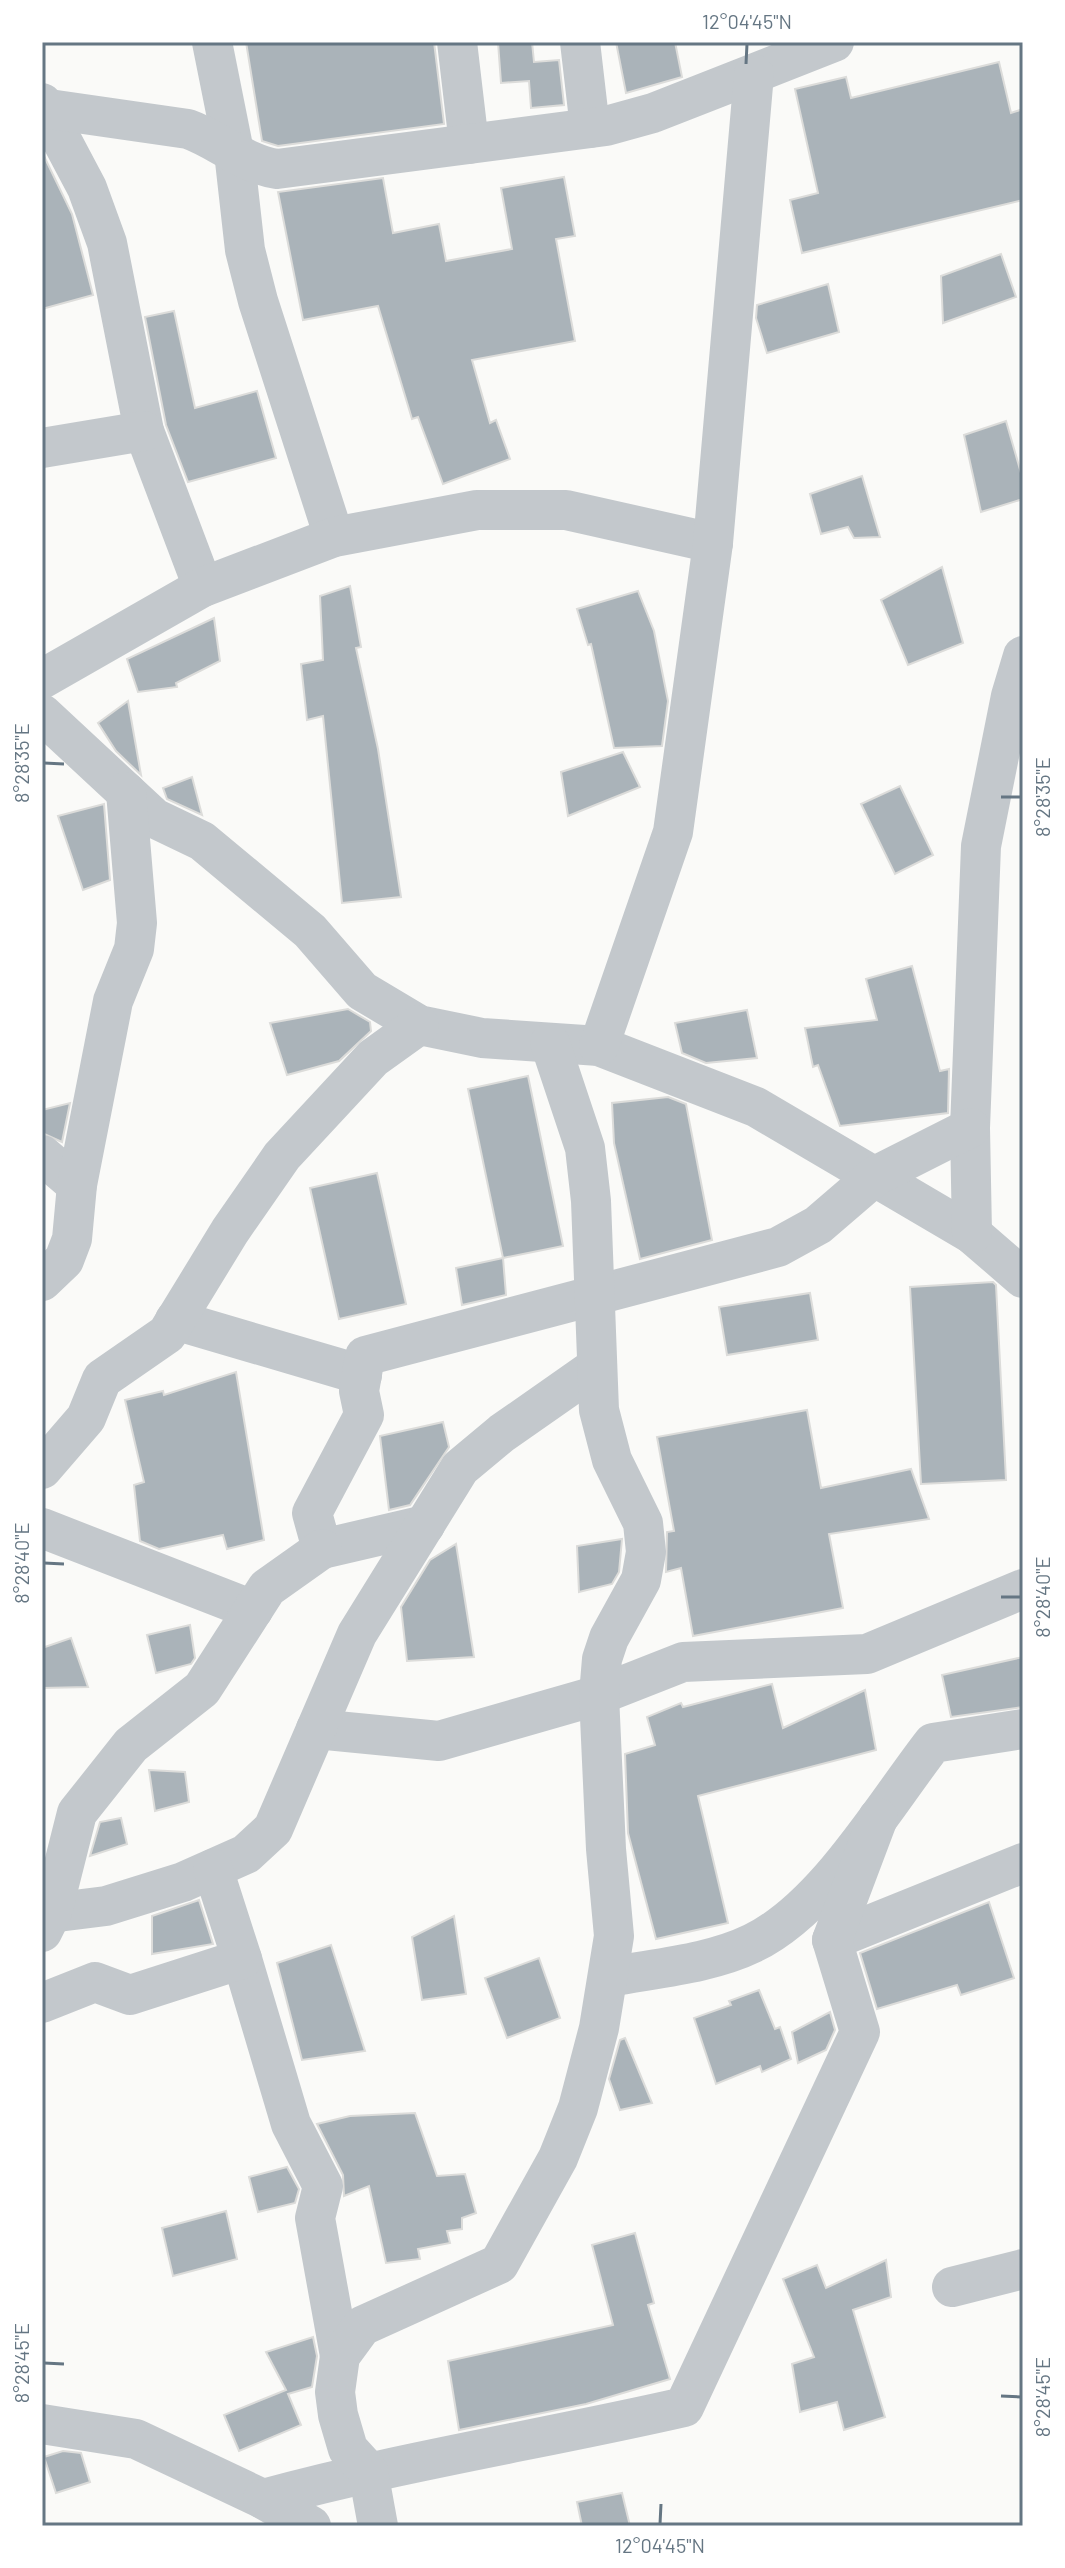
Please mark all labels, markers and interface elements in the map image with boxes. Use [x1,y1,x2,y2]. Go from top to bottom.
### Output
text: 12°04'45"N [702,9,792,33]
text: 8°28'35"E [9,723,33,803]
text: 8°28'35"E [1030,757,1054,837]
text: 8°28'40"E [9,1522,33,1604]
text: 8°28'40"E [1030,1556,1054,1638]
text: 8°28'45"E [9,2323,33,2403]
text: 8°28'45"E [1030,2357,1054,2437]
text: 12°04'45"N [615,2533,705,2557]

